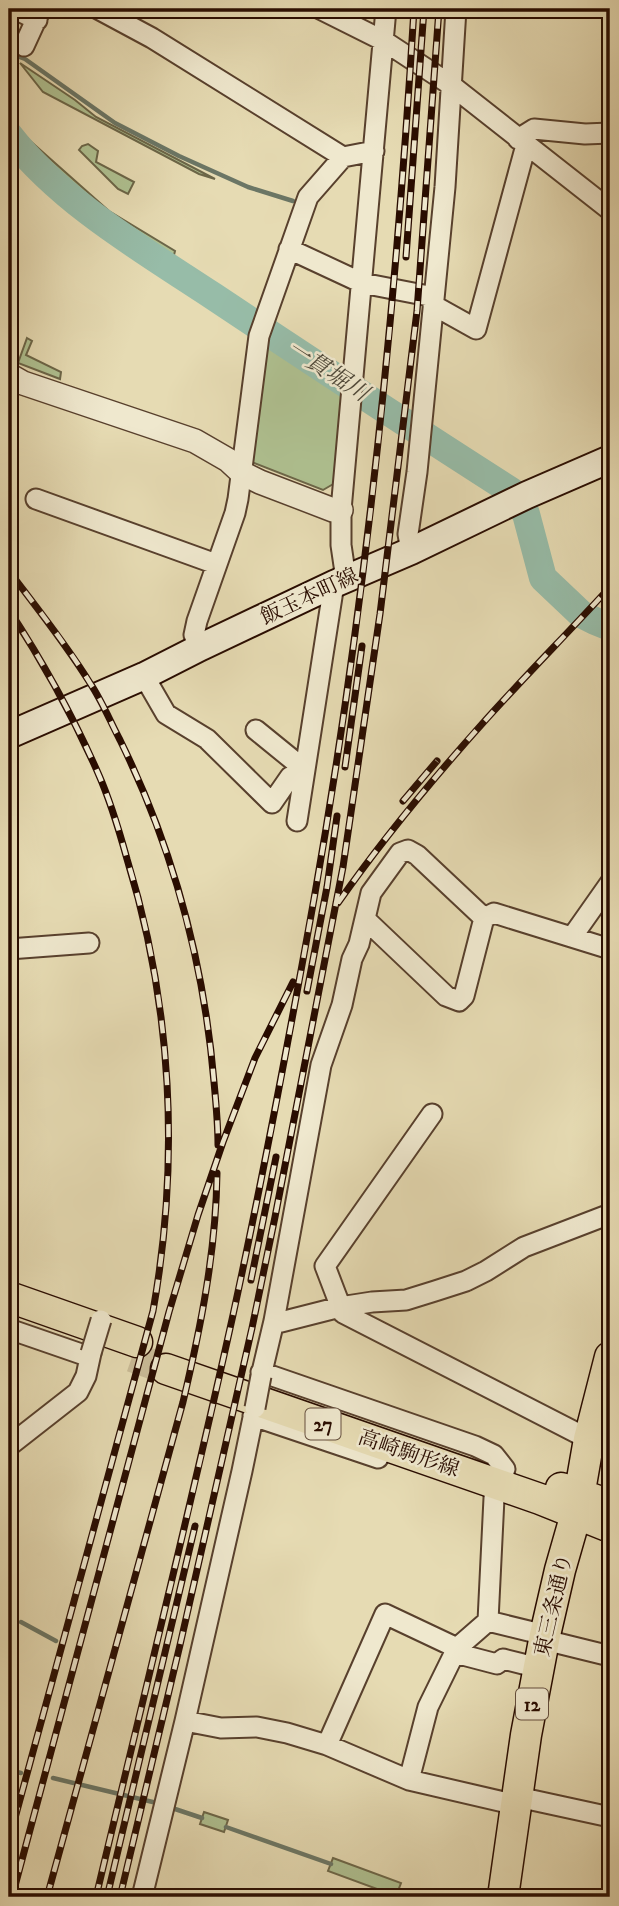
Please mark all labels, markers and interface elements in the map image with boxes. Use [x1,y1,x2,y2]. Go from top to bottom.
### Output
water label: 一貫堀川 [281,334,376,410]
street label: 飯玉本町線 [256,563,362,631]
road number: 27 [306,1408,340,1440]
street label: 高崎駒形線 [355,1425,463,1483]
street label: 東三条通り [529,1551,578,1659]
road number: 12 [516,1688,548,1720]

